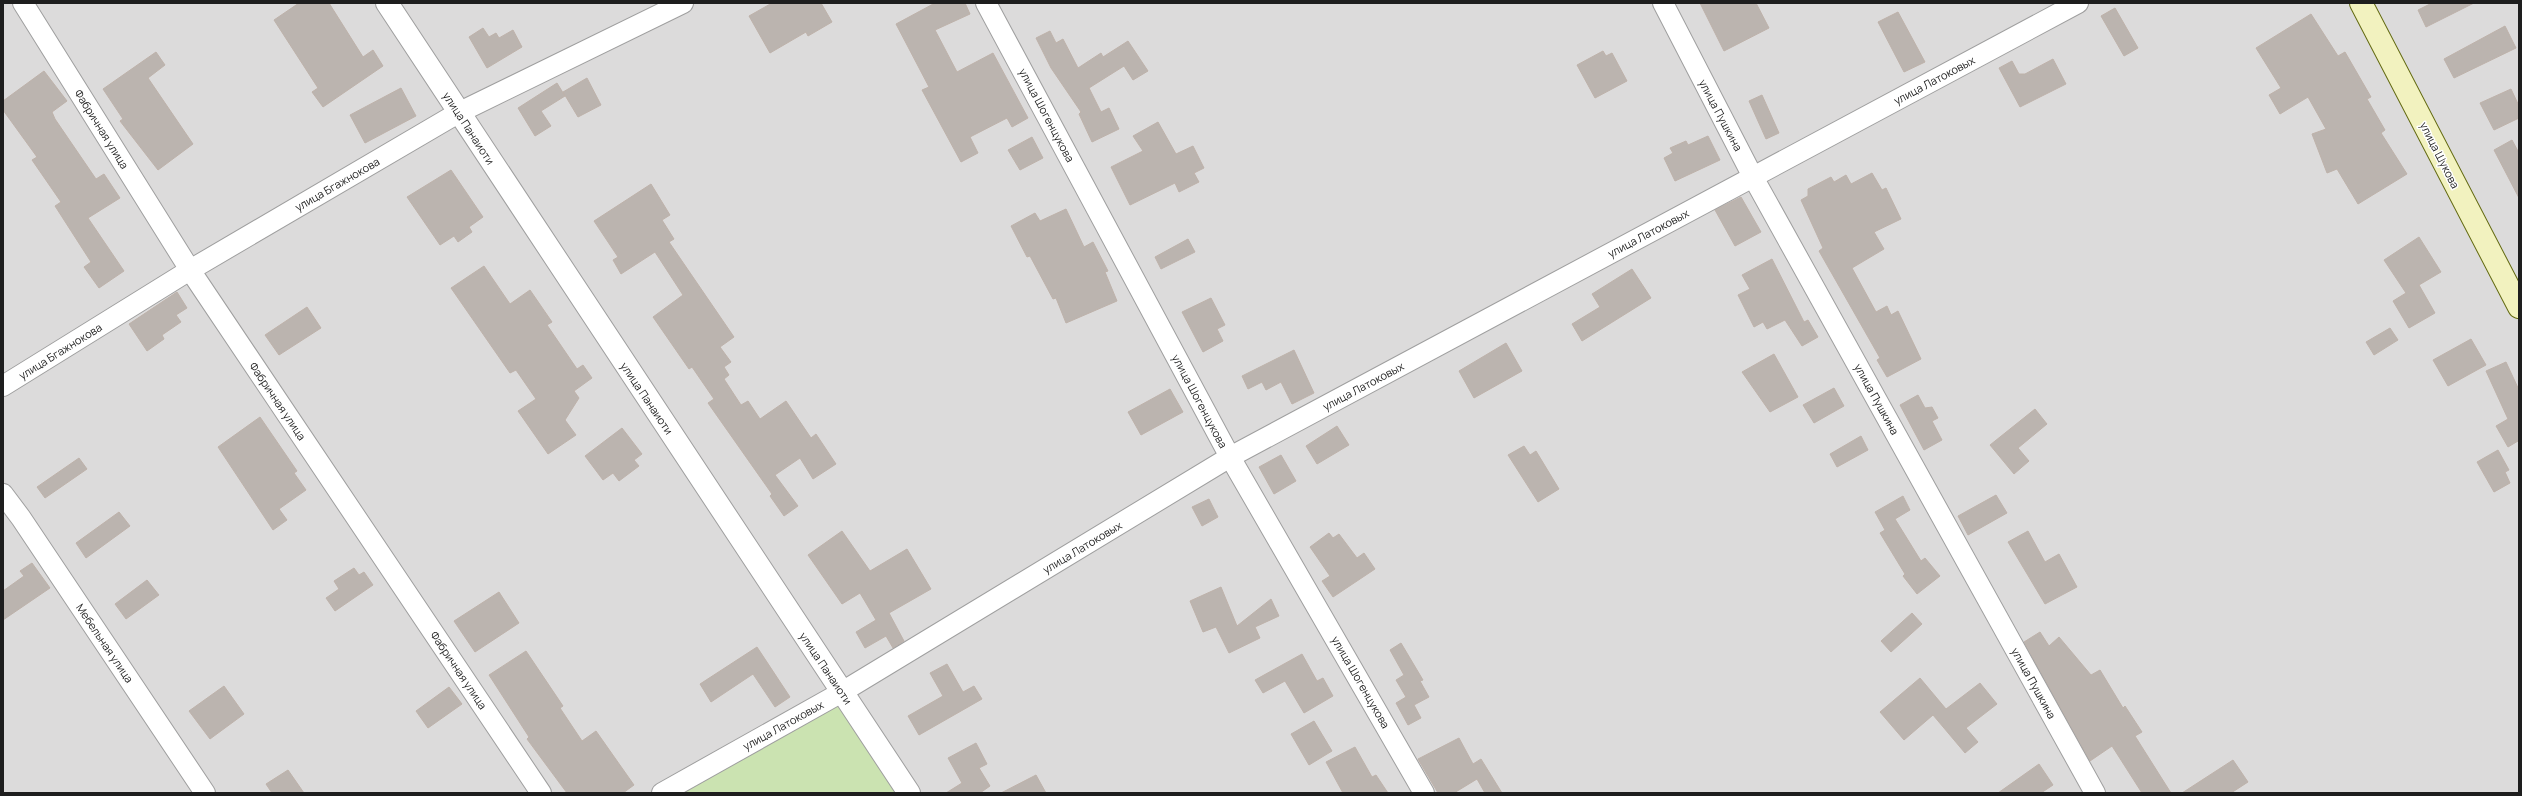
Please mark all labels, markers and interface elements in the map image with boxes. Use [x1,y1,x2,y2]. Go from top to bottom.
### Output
street label: улица Латоковых [1891,52,1977,108]
street label: улица Шогенцукова [1016,65,1078,165]
street label: улица Пушкина [1696,76,1746,154]
street label: Фабричная улица [72,86,132,172]
street label: улица Панаиоти [440,89,498,167]
street label: улица Шукова [2417,119,2463,191]
street label: улица Бгажнокова [292,154,382,214]
street label: улица Латоковых [1605,205,1691,261]
street label: улица Бгажнокова [16,319,104,383]
street label: улица Шогенцукова [1169,351,1231,451]
street label: улица Латоковых [1320,358,1406,414]
street label: Фабричная улица [246,359,310,443]
street label: улица Панаиоти [617,359,677,437]
street label: улица Пушкина [1851,361,1903,437]
street label: улица Латоковых [1040,517,1125,577]
street label: Мебельная улица [73,600,137,686]
street label: Фабричная улица [427,628,491,712]
street label: улица Панаиоти [796,629,856,707]
street label: улица Шогенцукова [1328,633,1394,731]
street label: улица Пушкина [2008,645,2060,721]
street label: улица Латоковых [740,697,826,753]

